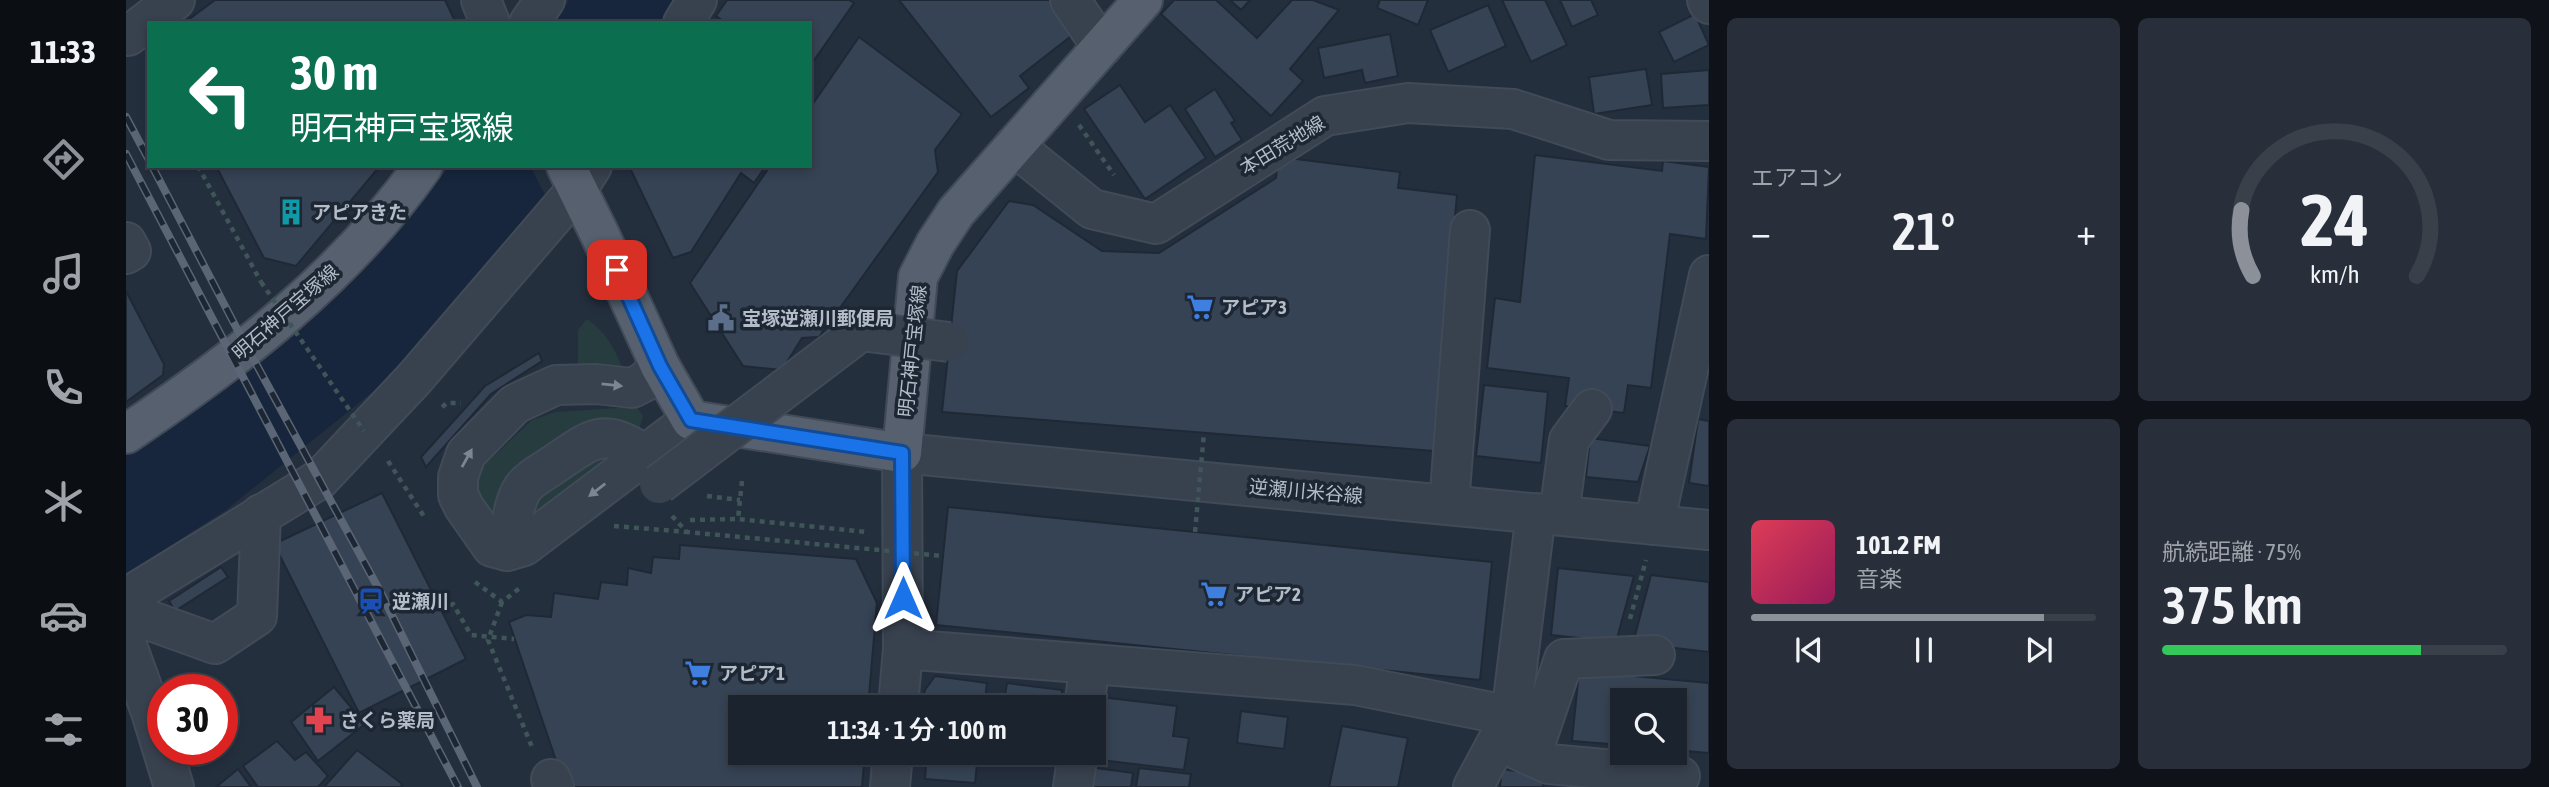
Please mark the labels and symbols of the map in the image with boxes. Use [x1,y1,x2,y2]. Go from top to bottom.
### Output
street label: 本田荒地線 [1236,111,1328,179]
building icon: アピアきた [276,197,306,227]
place label: アピアきた [312,201,407,223]
pin [587,240,647,300]
street label: 明石神戸宝塚線 [228,260,342,364]
street label: 明石神戸宝塚線 [894,284,930,418]
supermarket icon: アピア3 [1185,292,1215,322]
place label: アピア3 [1221,296,1287,318]
public building icon: 宝塚逆瀬川郵便局 [706,303,736,333]
place label: 宝塚逆瀬川郵便局 [742,307,894,329]
one-way arrow [601,380,623,391]
one-way arrow [461,448,473,467]
street label: 逆瀬川米谷線 [1248,475,1364,507]
one-way arrow [589,482,607,497]
position arrow [866,561,940,635]
supermarket icon: アピア2 [1199,579,1229,609]
place label: アピア2 [1235,583,1301,605]
station icon: 逆瀬川 [356,586,386,616]
place label: 逆瀬川 [392,590,449,612]
supermarket icon: アピア1 [683,658,713,688]
place label: アピア1 [719,662,785,684]
speed limit sign: 30 [147,674,238,765]
pharmacy icon: さくら薬局 [304,705,334,735]
place label: さくら薬局 [340,709,435,731]

